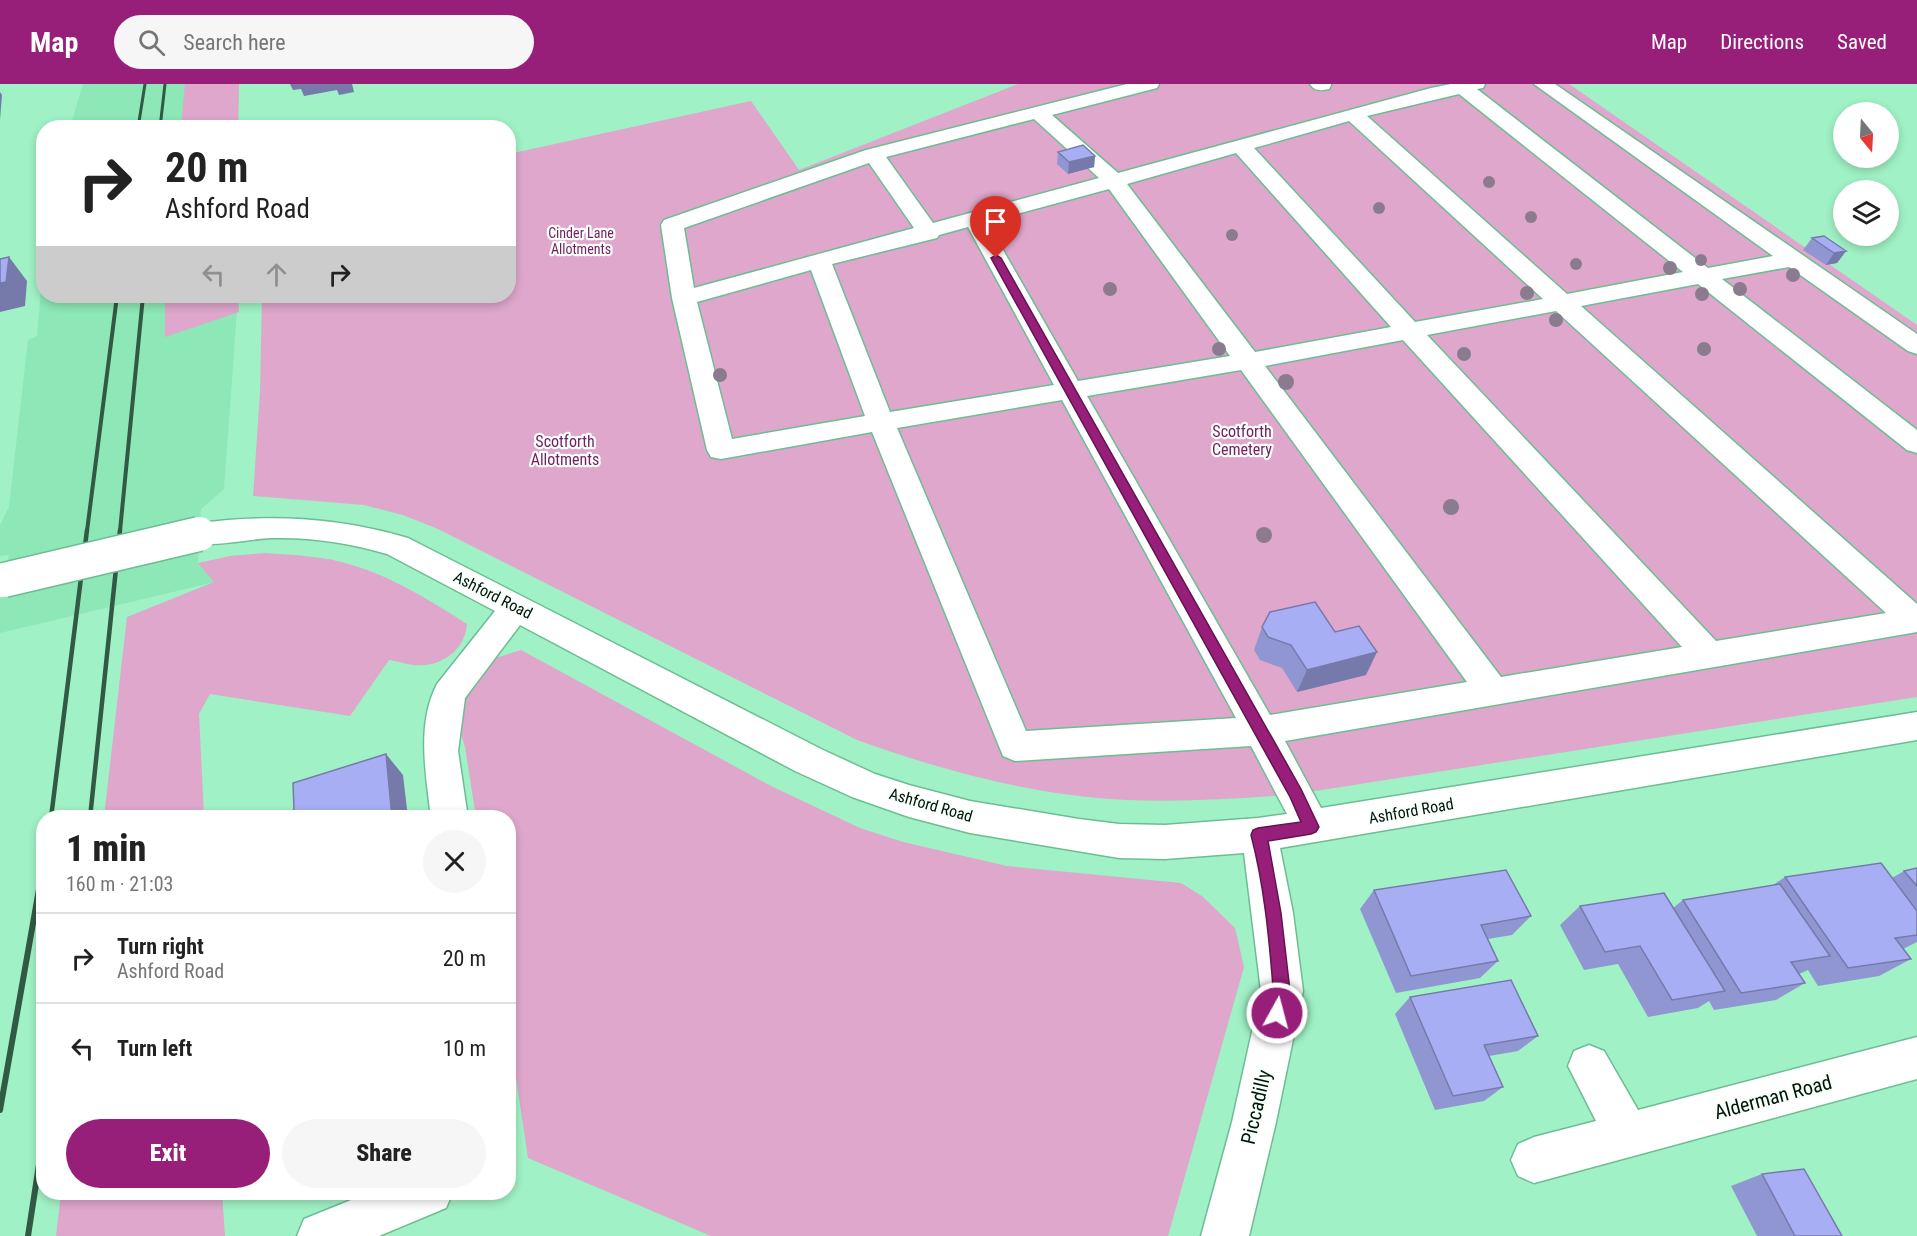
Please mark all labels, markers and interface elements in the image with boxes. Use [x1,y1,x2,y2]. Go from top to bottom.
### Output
search box [114,15,534,69]
text: Map [30,26,78,59]
icon: search [135,26,168,59]
text: Search here [183,30,286,55]
text: Map [1651,30,1687,54]
text: Directions [1720,30,1804,54]
text: Saved [1837,30,1887,54]
north arrow [1833,102,1899,168]
map controls [1833,102,1899,246]
text: 20 m [165,143,248,192]
icon: right [66,144,144,222]
button: layers [1833,180,1899,246]
text: Ashford Road [165,193,310,225]
pin [970,196,1021,258]
icon: arrive [979,205,1012,238]
park label: Cinder Lane Allotments [548,225,614,257]
icon: left [197,258,230,291]
icon: ahead [260,258,293,291]
icon: right [323,258,356,291]
park label: Scotforth Cemetery [1212,422,1272,459]
park label: Scotforth Allotments [531,432,599,469]
street label: Ashford Road [450,567,536,623]
street label: Ashford Road [887,784,975,826]
street label: Ashford Road [1367,794,1455,828]
text: 1 min [66,828,146,870]
button: close [423,830,486,893]
text: 160 m · 21:03 [66,872,173,896]
text: Turn right [117,934,204,959]
icon: right [66,942,99,975]
text: 20 m [443,946,486,971]
text: Ashford Road [117,959,224,983]
position arrow [1245,981,1309,1045]
icon: left [66,1032,99,1065]
text: Turn left [117,1036,192,1061]
text: 10 m [443,1036,486,1061]
street label: Piccadilly [1236,1067,1276,1147]
street label: Alderman Road [1712,1070,1834,1124]
button: Exit [66,1119,270,1188]
button: Share [282,1119,486,1188]

